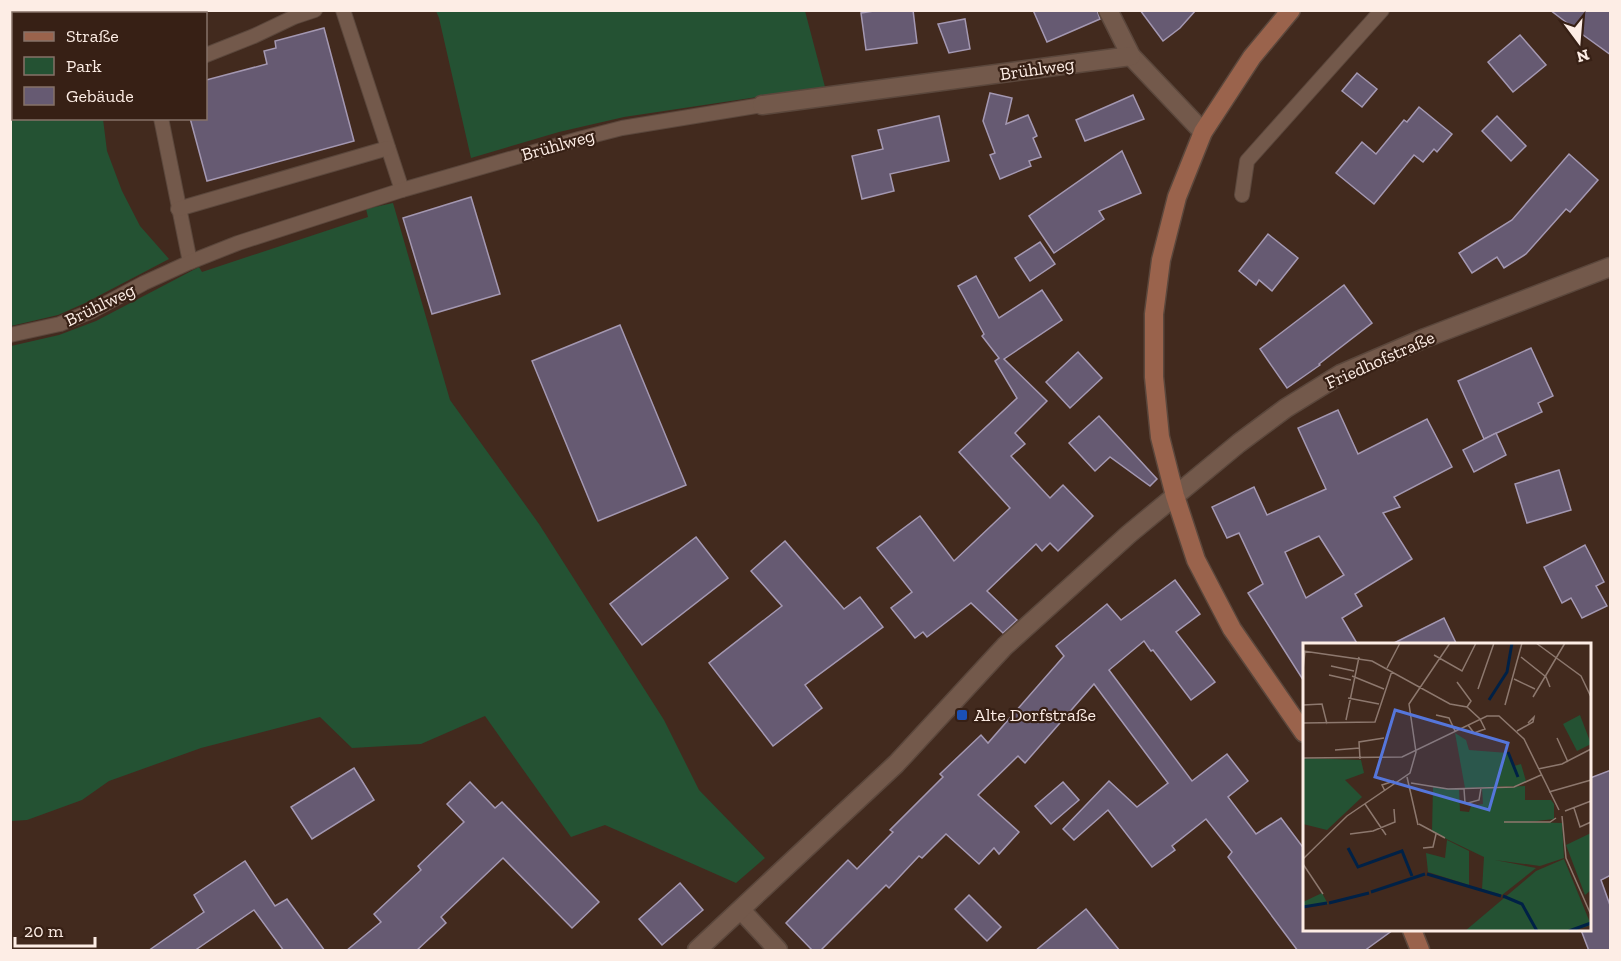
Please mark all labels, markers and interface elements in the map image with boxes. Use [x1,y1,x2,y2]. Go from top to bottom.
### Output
legend [12,12,207,120]
north arrow [1549,12,1609,72]
text: Straße [66,25,119,47]
text: N [1575,45,1591,67]
street label: Brühlweg [998,53,1076,85]
text: Park [66,55,102,77]
text: Gebäude [66,85,134,107]
street label: Brühlweg [519,124,597,166]
street label: Brühlweg [61,279,139,331]
street label: Friedhofstraße [1322,326,1438,394]
inset map [1303,643,1591,931]
place label: Alte Dorfstraße [974,704,1096,726]
marker: Alte Dorfstraße [955,708,969,722]
scale bar [15,910,94,948]
text: 20 m [24,920,64,942]

